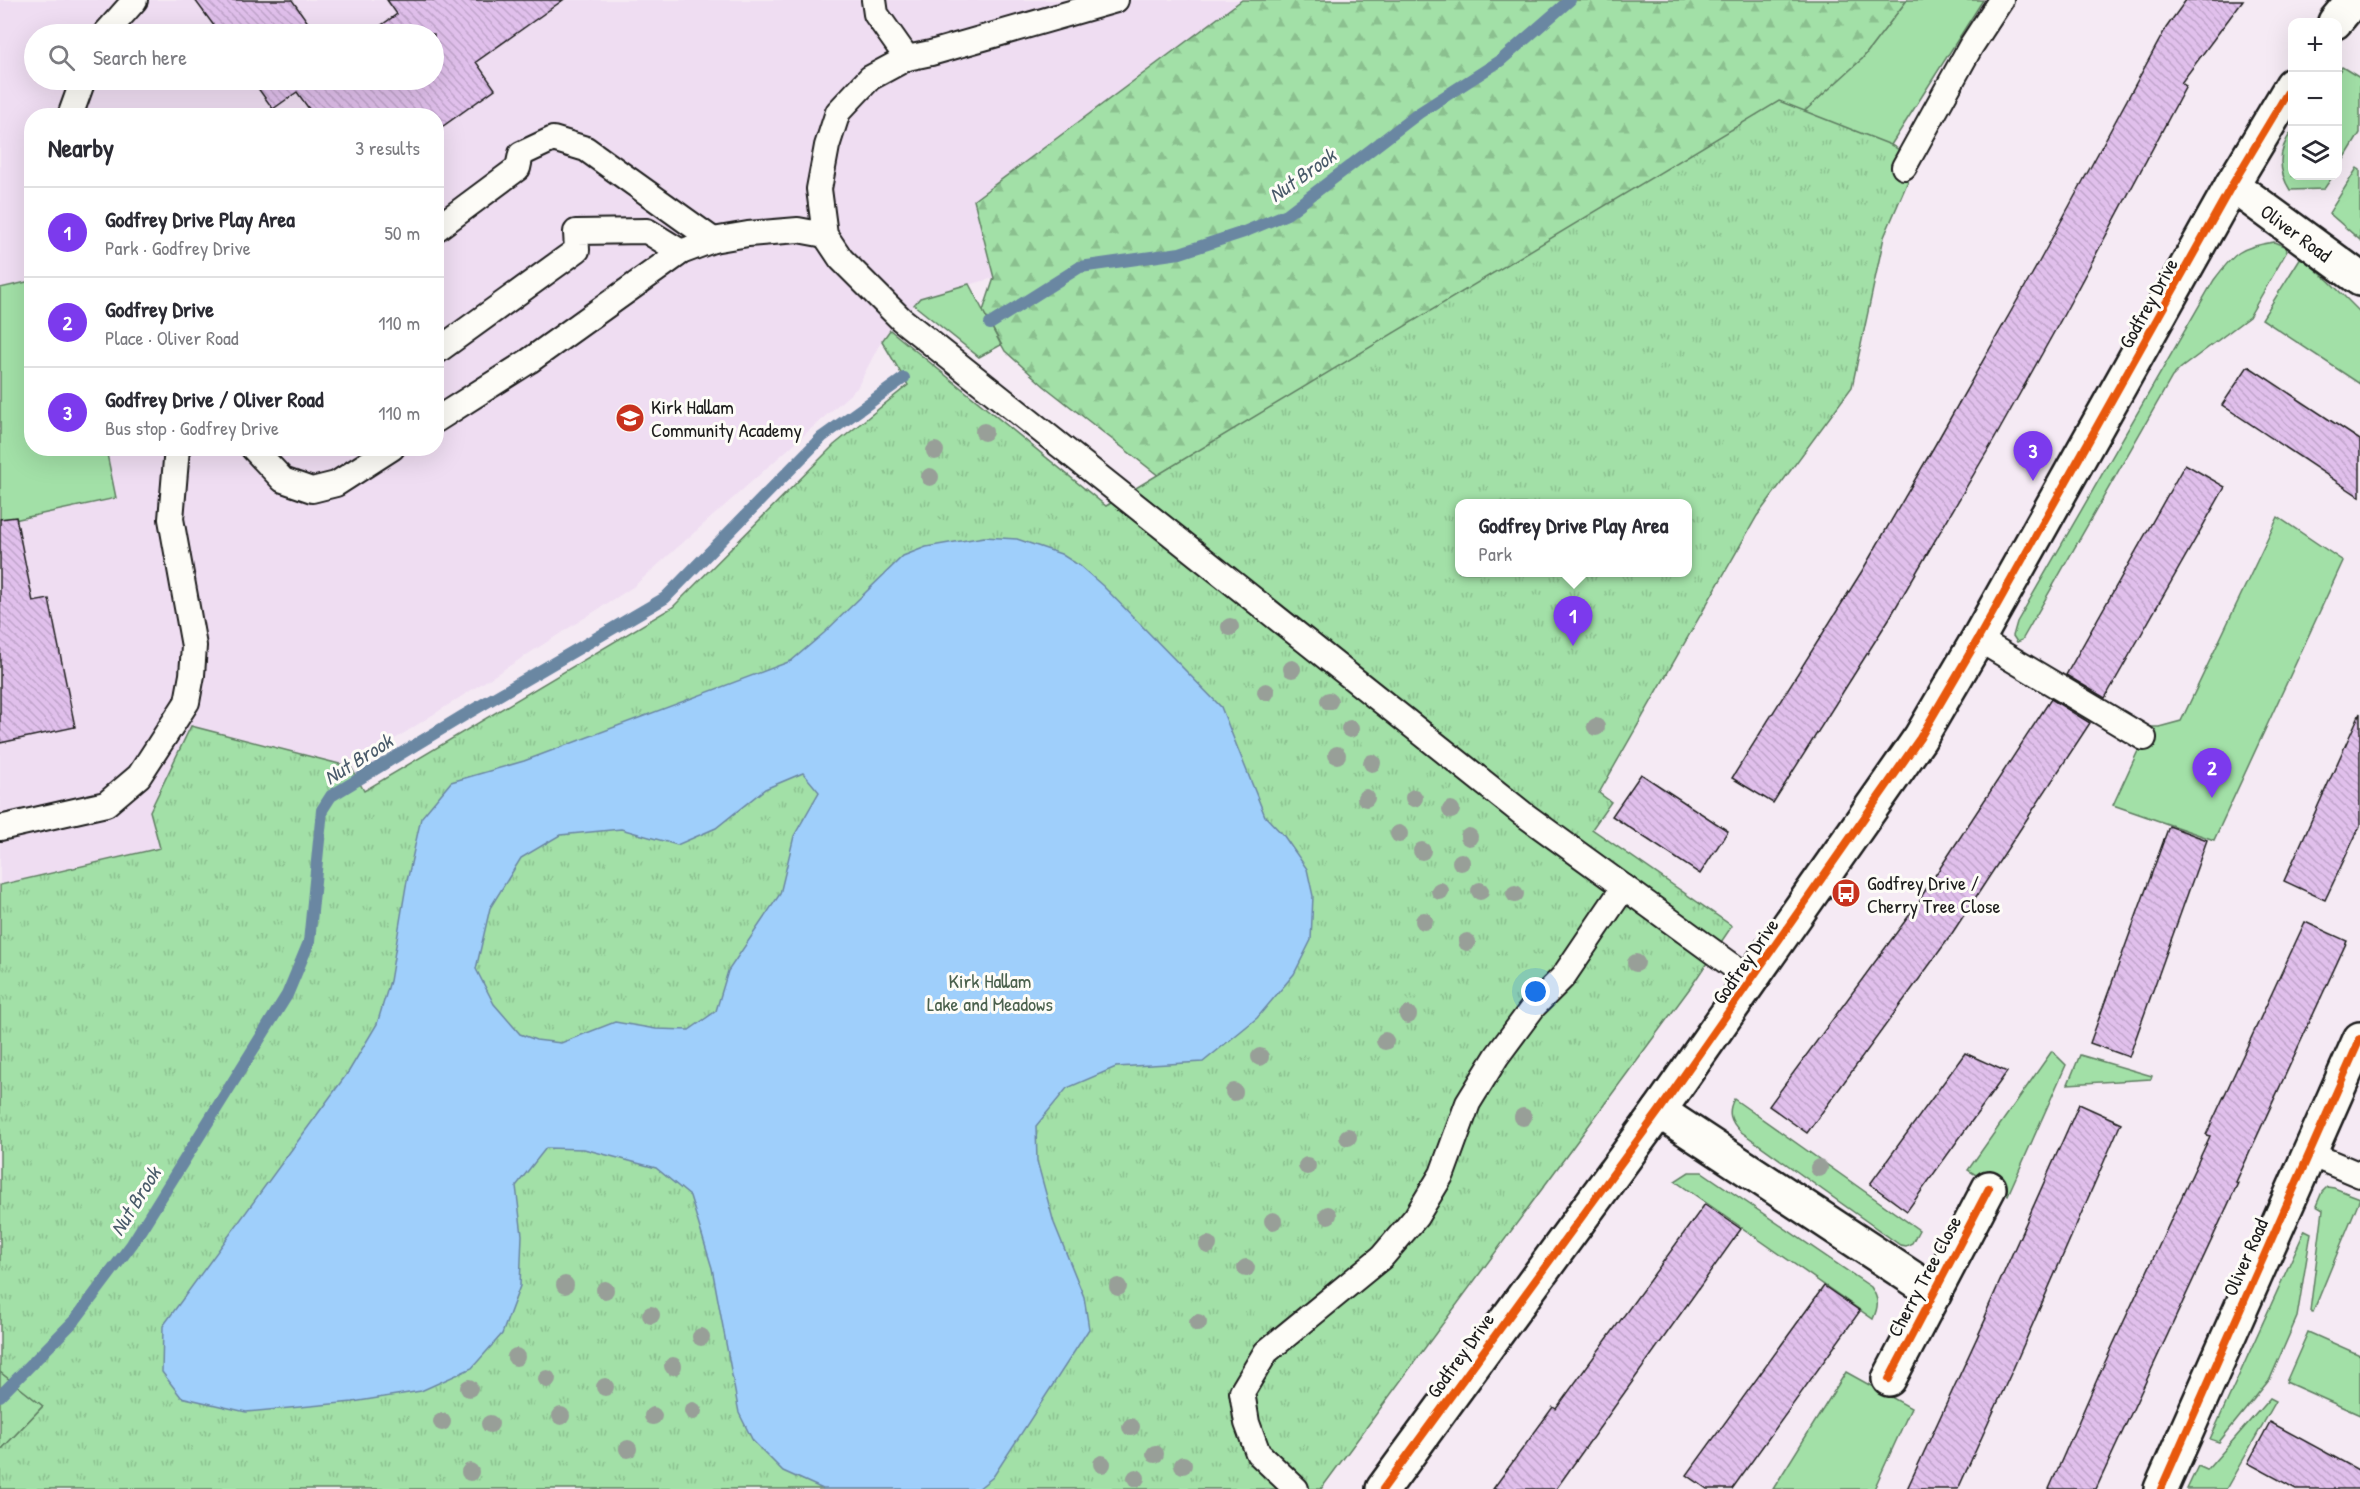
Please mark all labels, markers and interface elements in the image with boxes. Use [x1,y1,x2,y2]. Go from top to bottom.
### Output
map controls [2288,18,2342,180]
button: + [2288,18,2342,72]
search box [24,24,444,90]
icon: search [45,41,78,74]
text: Search here [93,42,187,72]
button: − [2288,72,2342,126]
button: layers [2288,126,2342,180]
text: Nearby [48,130,114,165]
text: 3 results [355,134,420,161]
water label: Nut Brook [1263,140,1343,209]
street label: Oliver Road [2255,197,2338,268]
text: Godfrey Drive Play Area [105,204,295,234]
text: 1 [64,219,71,246]
text: 50 m [384,219,420,246]
text: Park · Godfrey Drive [105,234,251,261]
street label: Godfrey Drive [2112,253,2184,353]
text: Godfrey Drive [105,294,214,324]
text: 2 [63,309,72,336]
text: 110 m [378,309,420,336]
text: Place · Oliver Road [105,324,239,351]
text: Godfrey Drive / Oliver Road [105,384,323,414]
place label: Kirk Hallam Community Academy [651,393,802,443]
text: 3 [63,399,72,426]
text: 110 m [378,399,420,426]
school or university icon: Kirk Hallam Community Academy [614,402,646,434]
text: Bus stop · Godfrey Drive [105,414,279,441]
pin: 3 [2014,432,2052,481]
popup [1455,499,1692,577]
text: Godfrey Drive Play Area [1479,510,1668,540]
text: Park [1479,540,1512,567]
pin: 1 [1554,596,1592,646]
water label: Nut Brook [318,725,400,791]
pin: 2 [2192,748,2232,798]
place label: Godfrey Drive / Cherry Tree Close [1867,869,2000,919]
bus stop icon: Godfrey Drive / Cherry Tree Close [1830,877,1862,909]
street label: Godfrey Drive [1706,913,1784,1009]
park label: Kirk Hallam Lake and Meadows [927,967,1053,1017]
your location [1521,977,1550,1006]
water label: Nut Brook [103,1159,169,1241]
street label: Cherry Tree Close [1881,1211,1967,1341]
street label: Oliver Road [2216,1214,2274,1300]
street label: Godfrey Drive [1420,1307,1500,1403]

